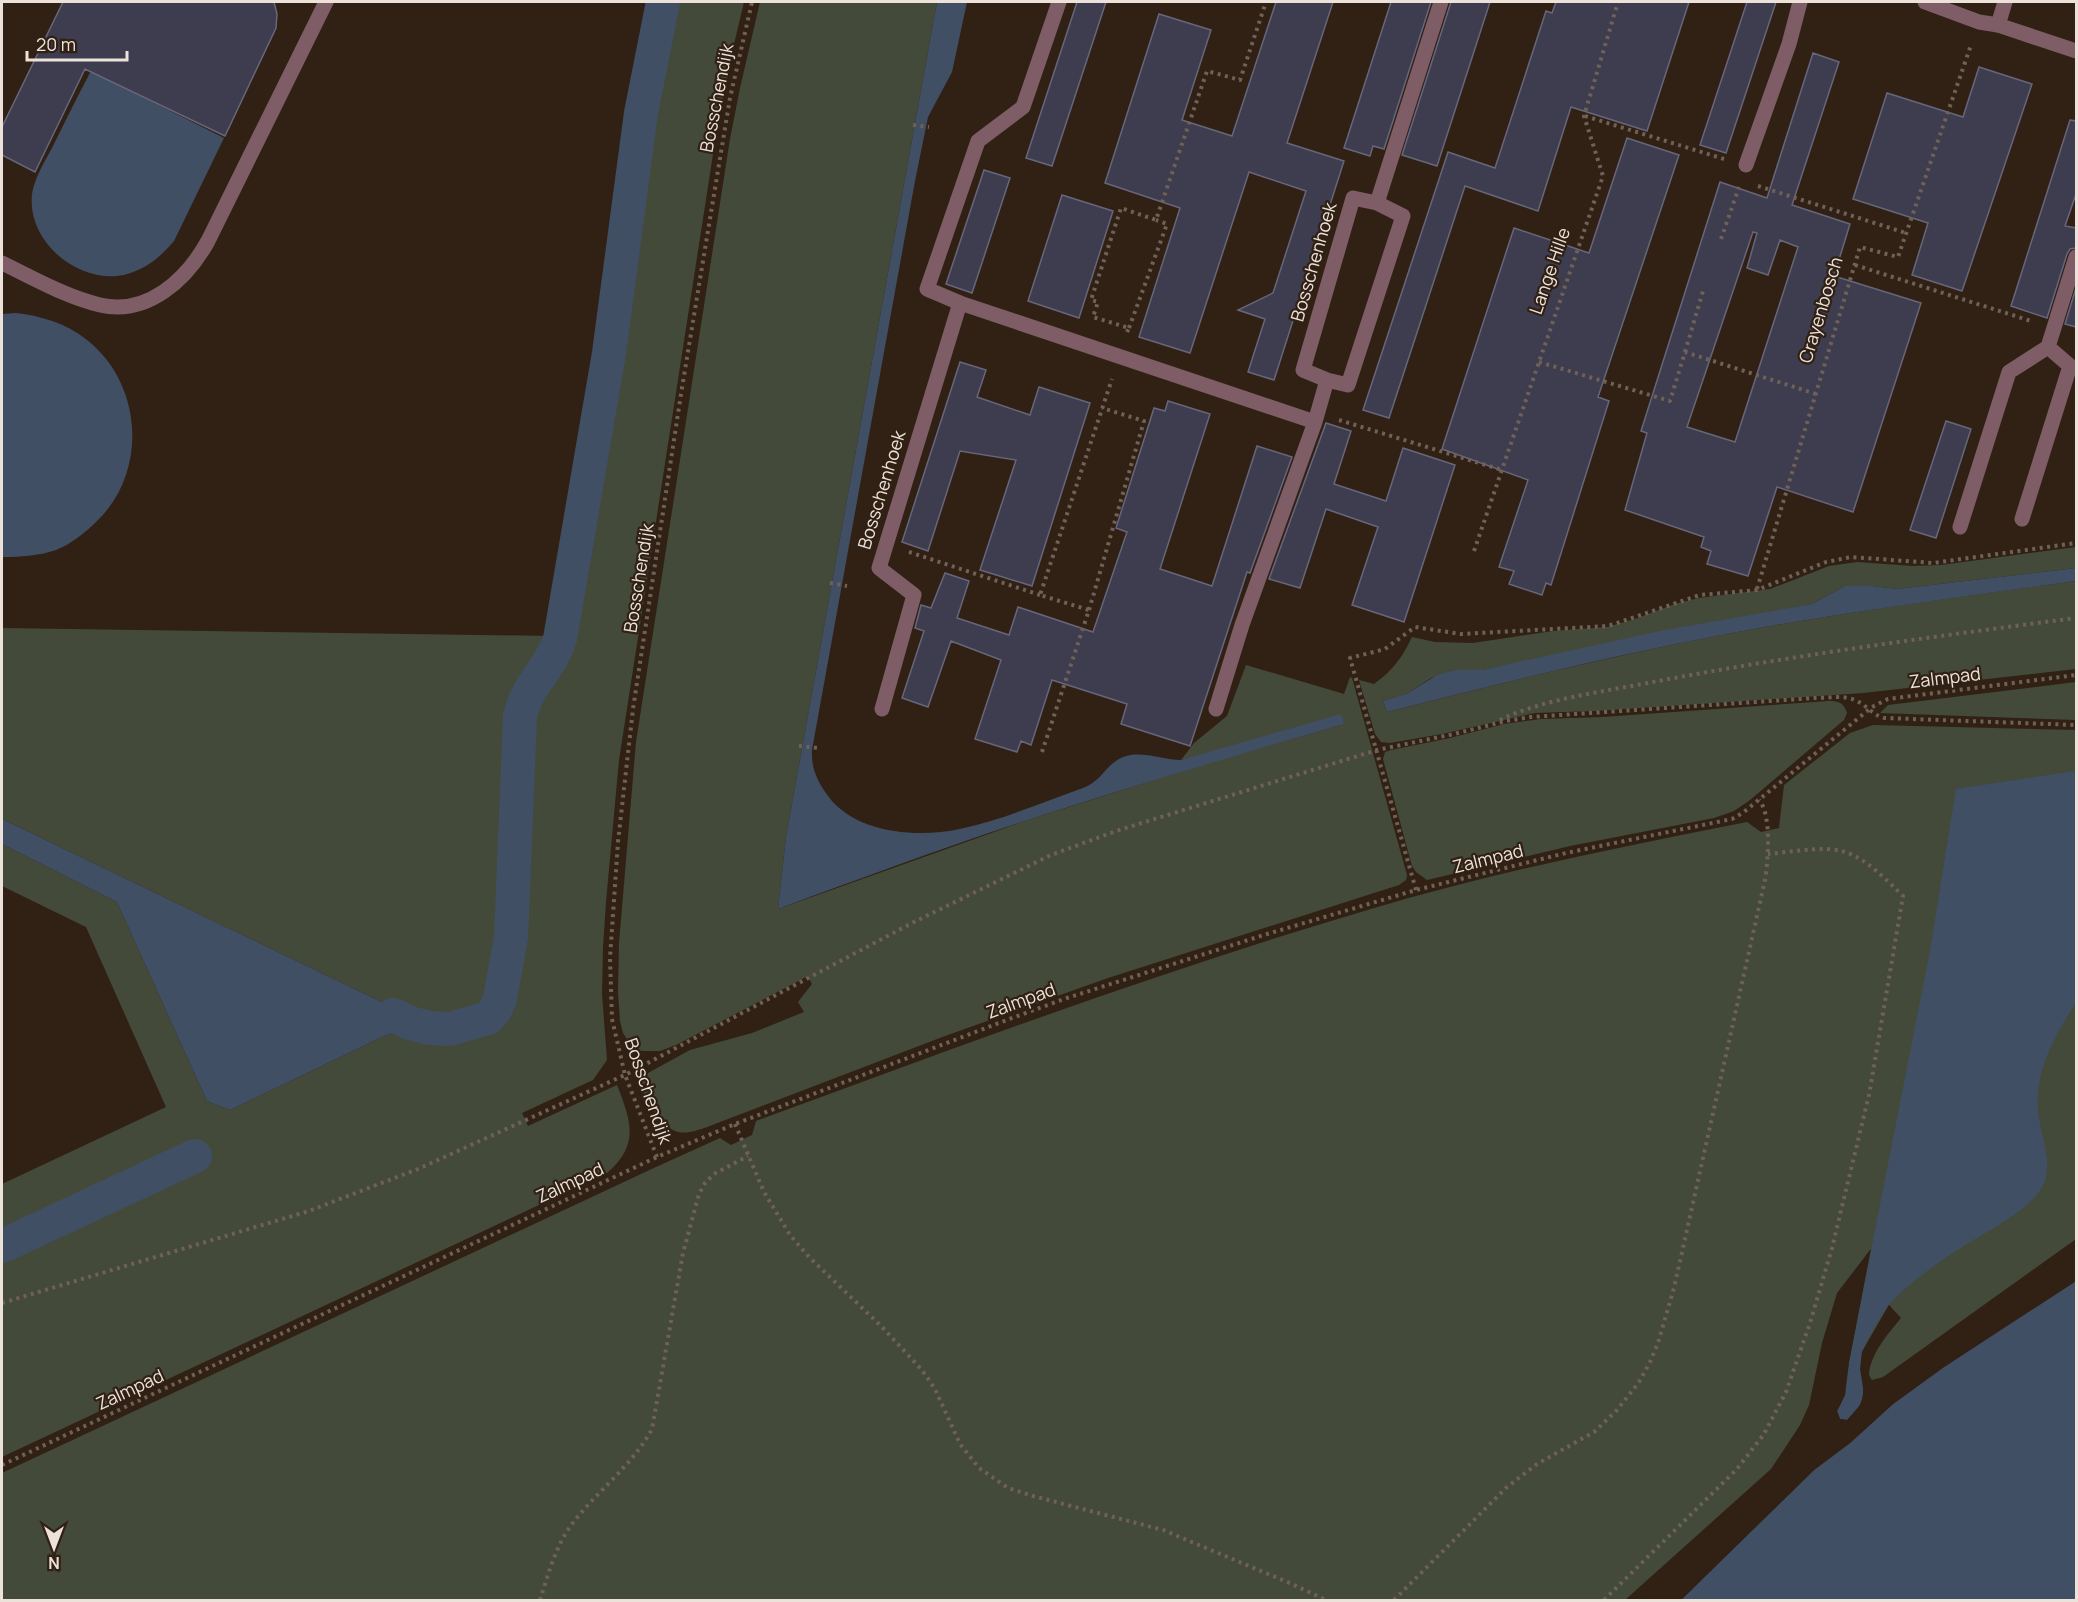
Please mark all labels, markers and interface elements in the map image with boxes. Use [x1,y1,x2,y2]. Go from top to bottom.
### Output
scale bar [27,24,128,62]
text: 20 m [36,32,76,56]
street label: Bosschendijk [694,40,739,154]
street label: Bosschenhoek [1285,198,1342,324]
street label: Lange Hille [1523,224,1575,317]
street label: Crayenbosch [1793,254,1848,366]
street label: Bosschenhoek [852,426,911,552]
street label: Bosschendijk [618,520,659,634]
street label: Zalmpad [1908,661,1982,693]
street label: Zalmpad [1450,838,1526,878]
street label: Zalmpad [983,976,1059,1024]
street label: Bosschendijk [620,1035,679,1148]
street label: Zalmpad [532,1156,607,1208]
street label: Zalmpad [92,1363,167,1415]
north arrow [24,1518,84,1578]
text: N [48,1552,60,1574]

